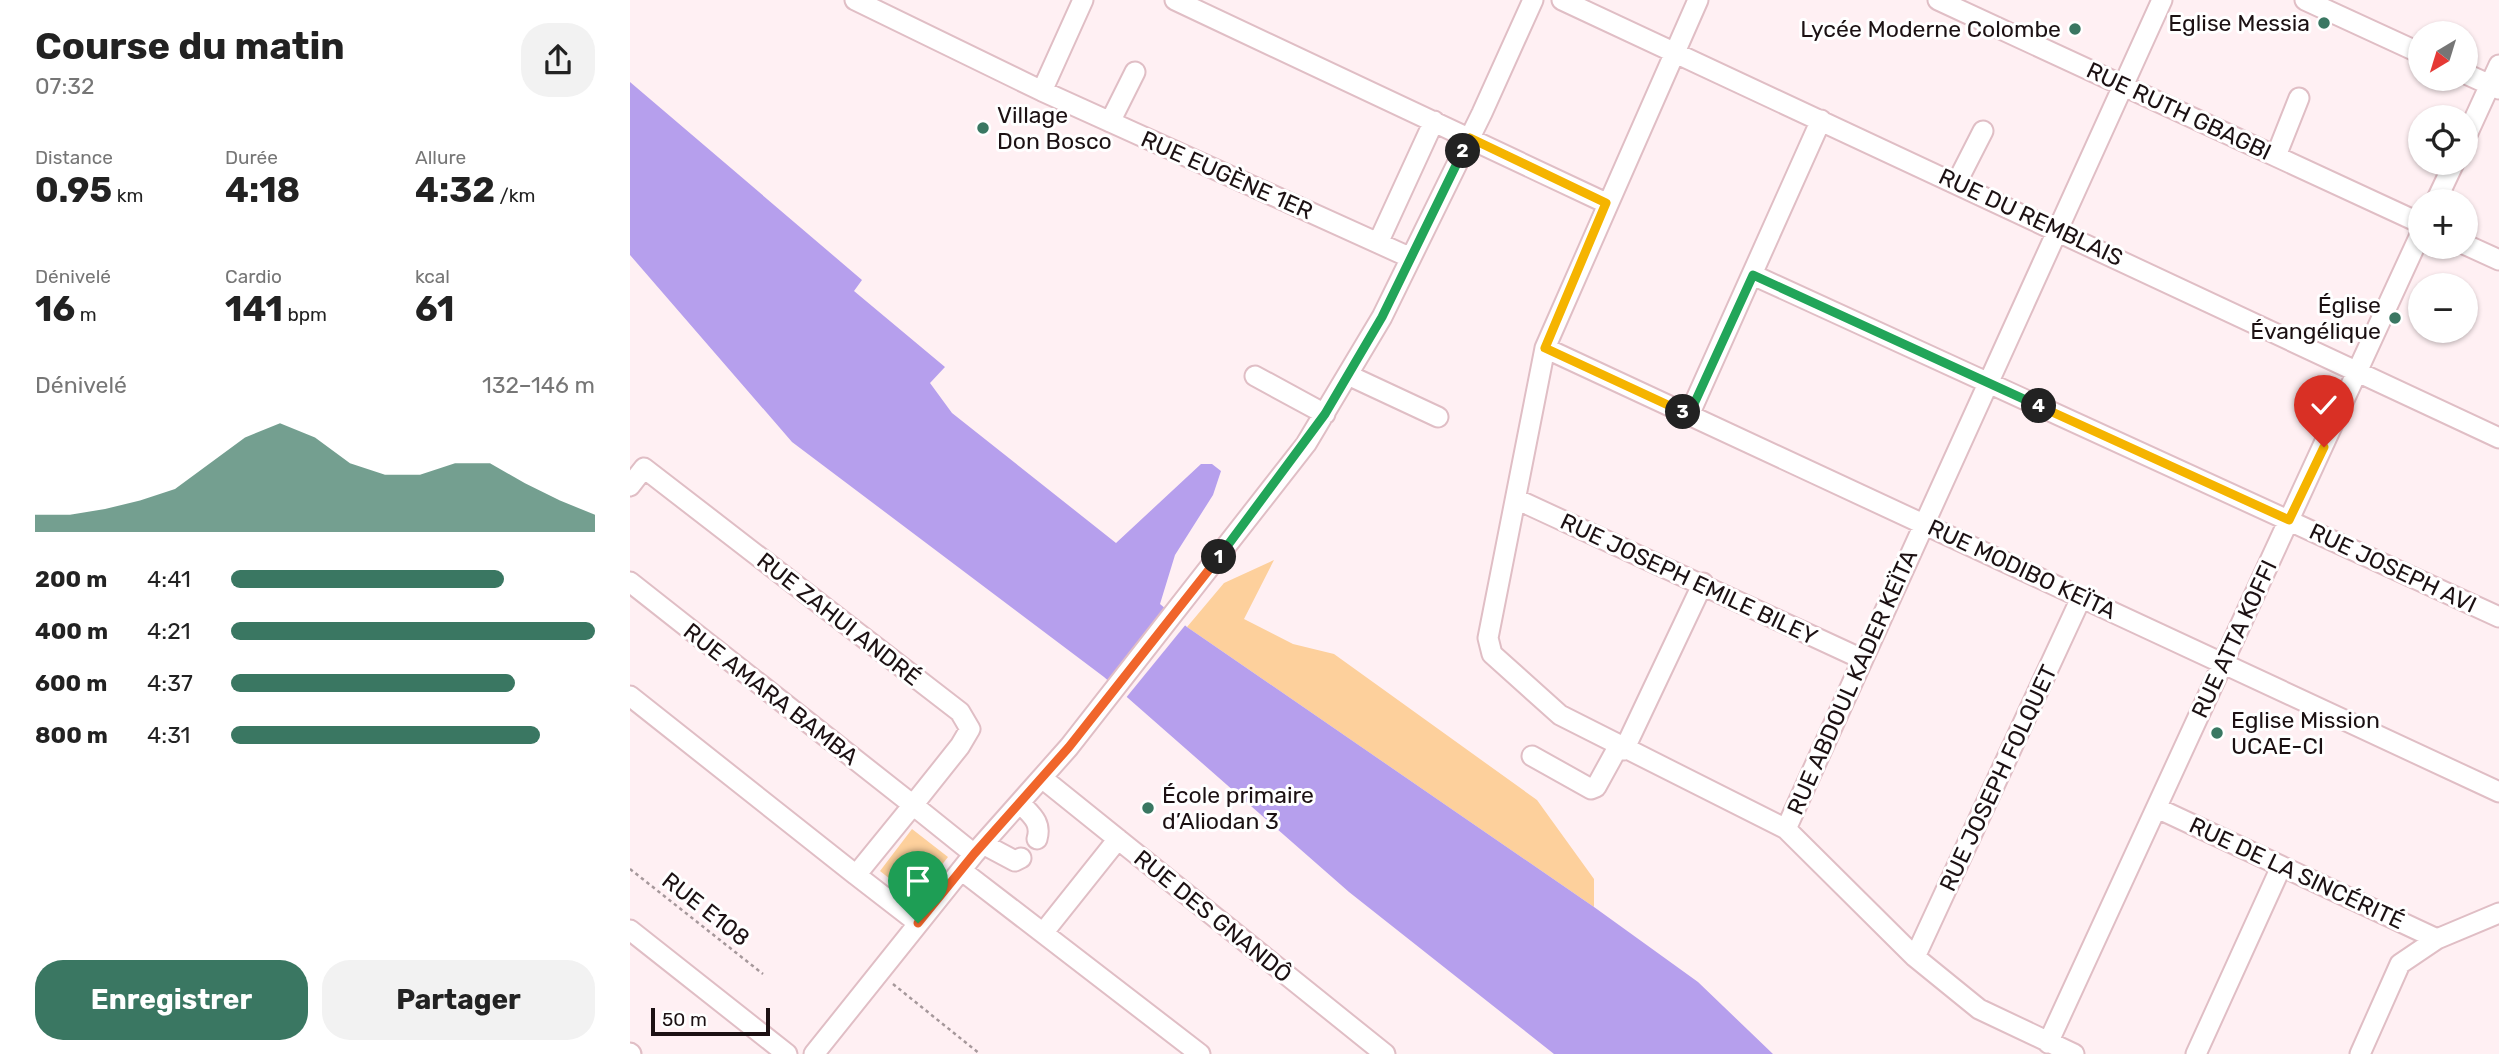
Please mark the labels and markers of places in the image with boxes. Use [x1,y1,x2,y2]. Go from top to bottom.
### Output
place label: Eglise Messia [2168,9,2310,37]
place label: Lycée Moderne Colombe [1800,15,2061,43]
marker: Eglise Messia [2316,15,2332,31]
marker: Lycée Moderne Colombe [2067,21,2083,37]
place label: Village Don Bosco [997,101,1112,155]
marker: Village Don Bosco [975,120,991,136]
pin: 2 [1446,134,1480,168]
place label: Église Évangélique [2250,291,2381,345]
marker: Église Évangélique [2387,310,2403,326]
pin [2294,375,2354,447]
pin: 4 [2022,388,2056,424]
pin: 3 [1666,394,1700,430]
pin: 1 [1202,540,1236,574]
place label: Eglise Mission UCAE-CI [2231,706,2380,760]
marker: Eglise Mission UCAE-CI [2209,725,2225,741]
place label: École primaire d’Aliodan 3 [1162,781,1314,835]
marker: École primaire d’Aliodan 3 [1140,800,1156,816]
pin [888,851,948,923]

